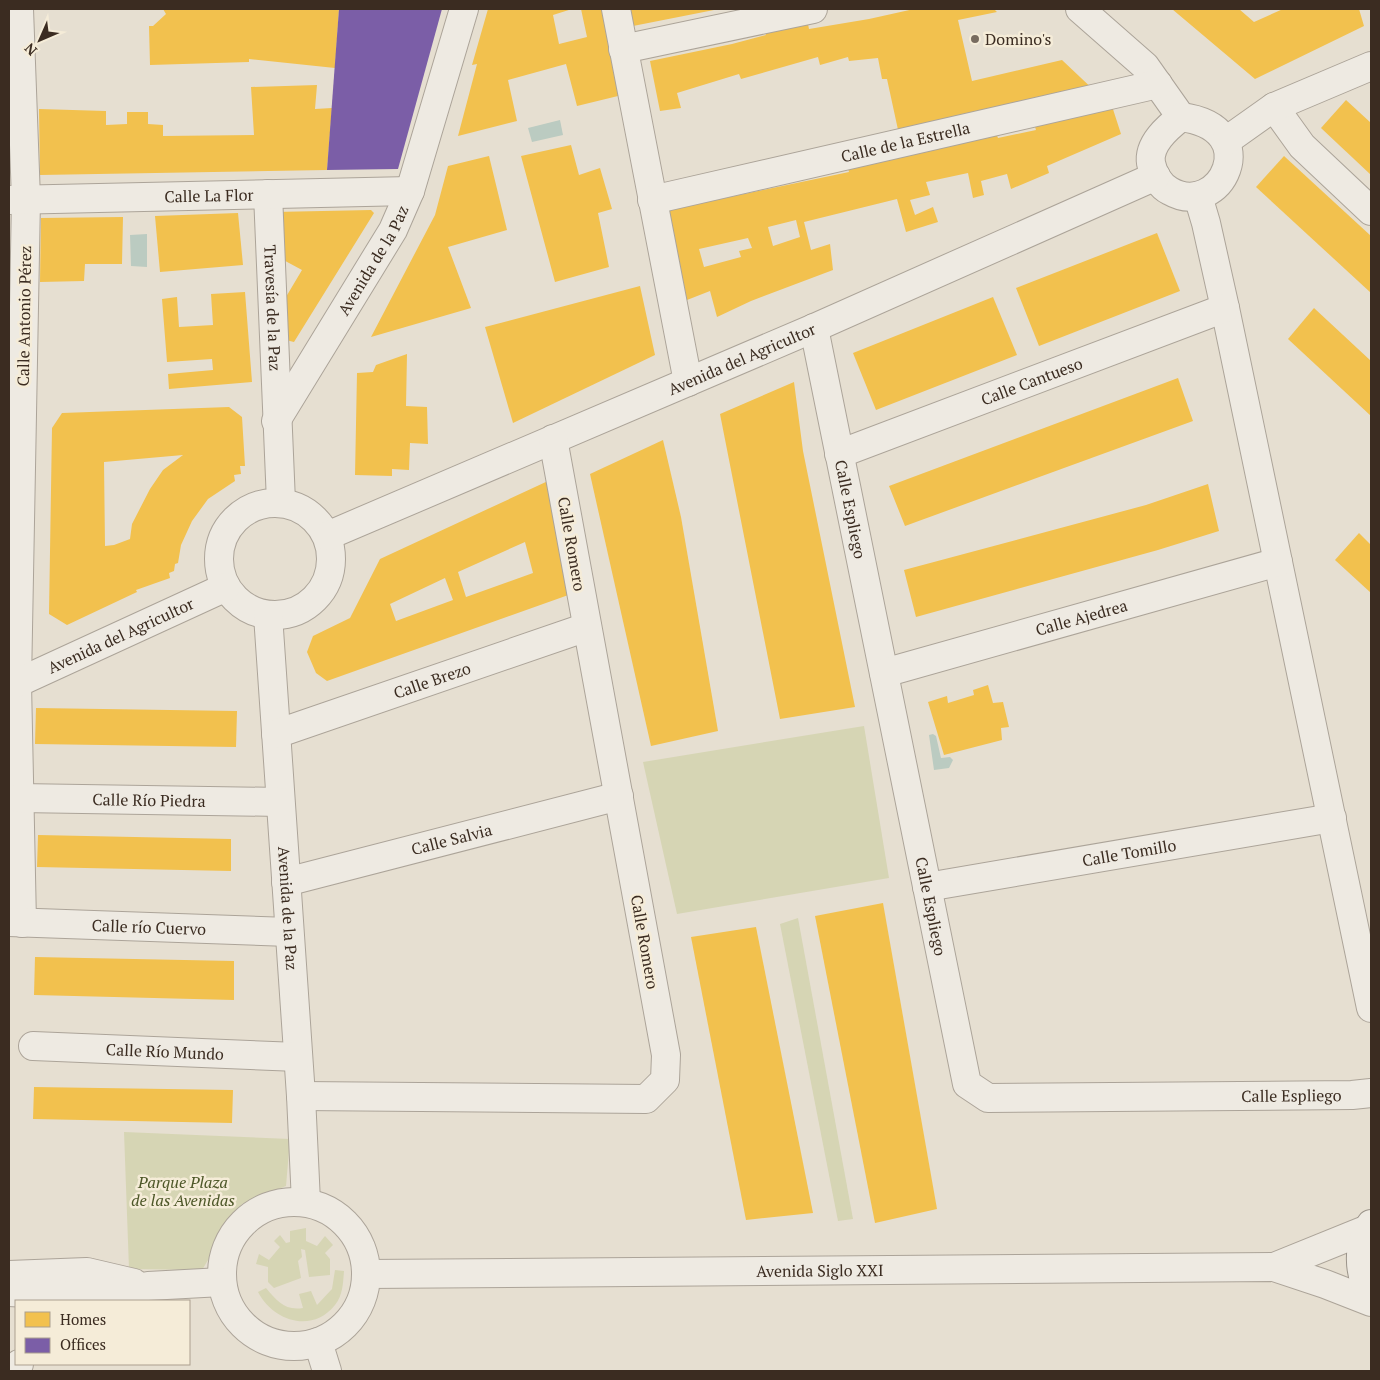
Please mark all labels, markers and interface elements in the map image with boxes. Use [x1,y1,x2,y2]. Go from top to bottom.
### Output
north arrow [15,15,65,65]
place label: Domino's [985,28,1052,50]
marker: Domino's [969,33,981,45]
text: N [20,39,41,60]
street label: Calle de la Estrella [839,116,972,167]
street label: Calle La Flor [164,183,255,208]
street label: Avenida de la Paz [332,202,413,319]
street label: Travesía de la Paz [259,244,286,372]
street label: Calle Antonio Pérez [12,245,36,387]
street label: Avenida del Agricultor [665,317,820,400]
street label: Calle Cantueso [978,352,1086,410]
street label: Calle Espliego [830,458,871,561]
street label: Calle Romero [553,495,591,593]
street label: Avenida del Agricultor [44,592,198,678]
street label: Calle Ajedrea [1033,594,1130,641]
street label: Calle Brezo [390,657,474,704]
street label: Calle Río Piedra [92,788,206,812]
street label: Calle Salvia [409,818,494,860]
street label: Calle Tomillo [1080,834,1178,871]
street label: Avenida de la Paz [273,846,303,971]
street label: Calle Espliego [910,855,952,958]
street label: Calle Romero [626,893,664,991]
street label: Calle río Cuervo [91,914,207,940]
street label: Calle Río Mundo [105,1038,224,1065]
street label: Calle Espliego [1241,1084,1342,1107]
park label: Parque Plaza de las Avenidas [131,1171,235,1211]
street label: Avenida Siglo XXI [756,1259,884,1282]
legend [15,1300,190,1365]
text: Homes [60,1309,106,1329]
text: Offices [60,1334,106,1354]

